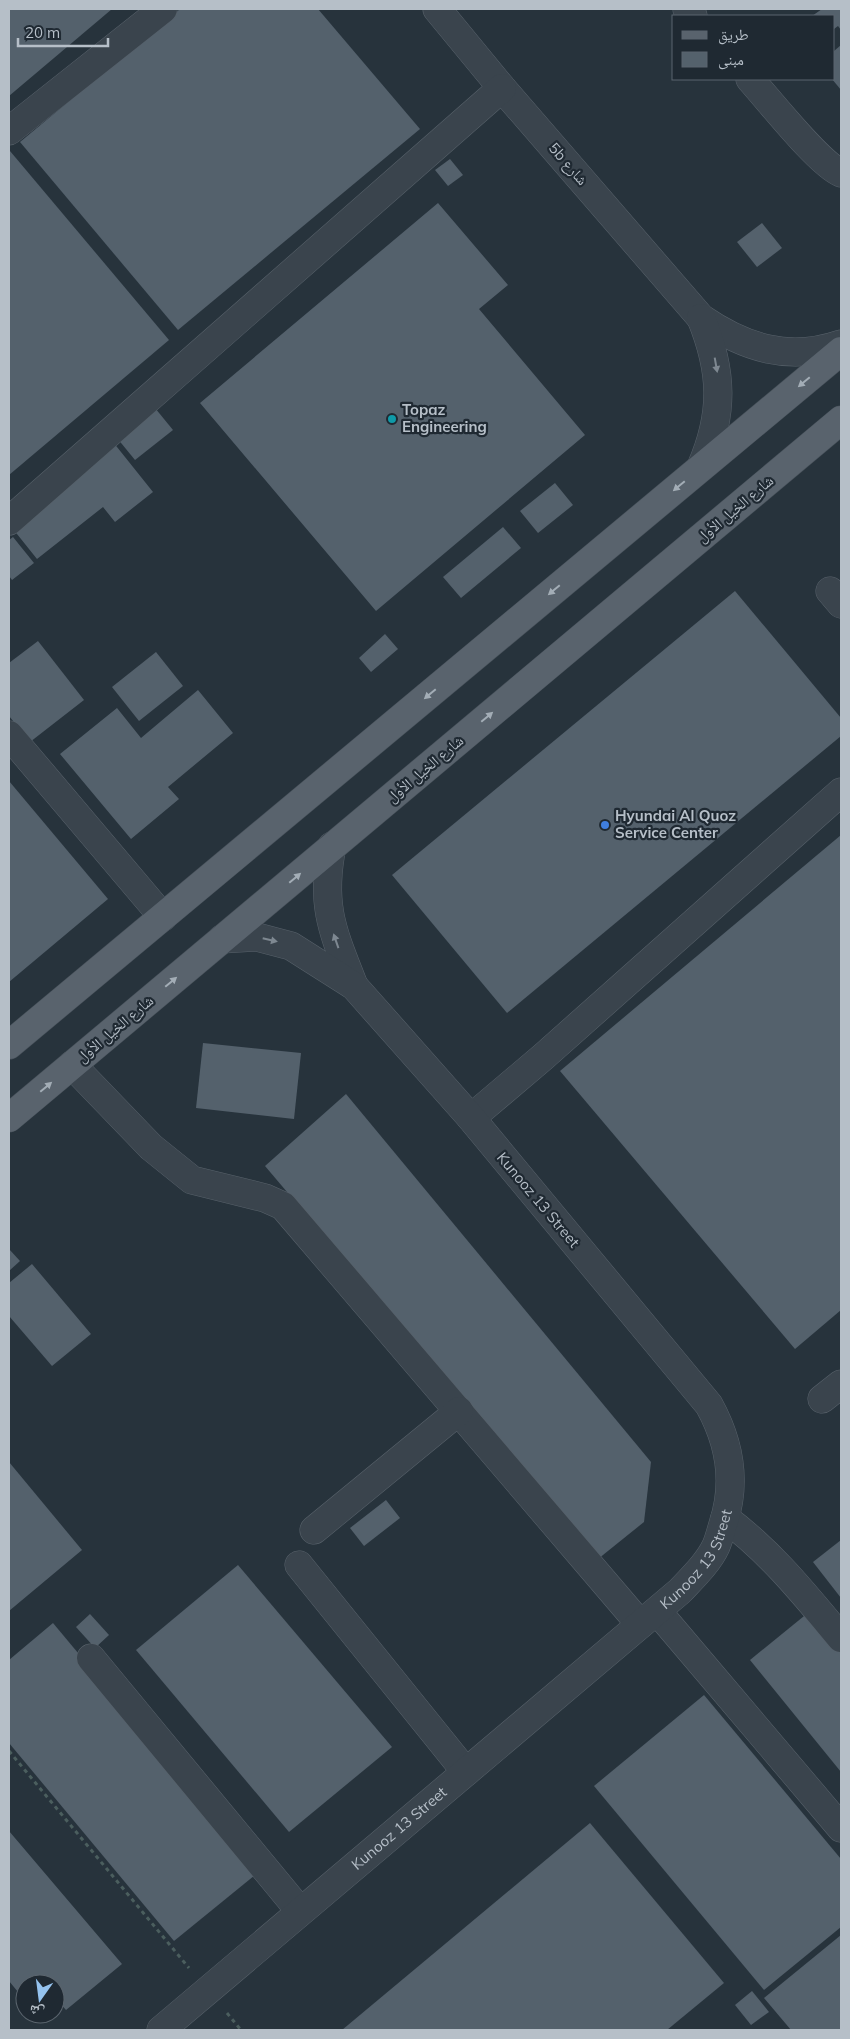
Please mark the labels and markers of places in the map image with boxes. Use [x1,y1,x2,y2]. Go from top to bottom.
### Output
place label: Topaz Engineering [402,400,487,436]
marker: Topaz Engineering [386,413,398,425]
place label: Hyundai Al Quoz Service Center [615,806,736,842]
marker: Hyundai Al Quoz Service Center [599,819,611,831]

